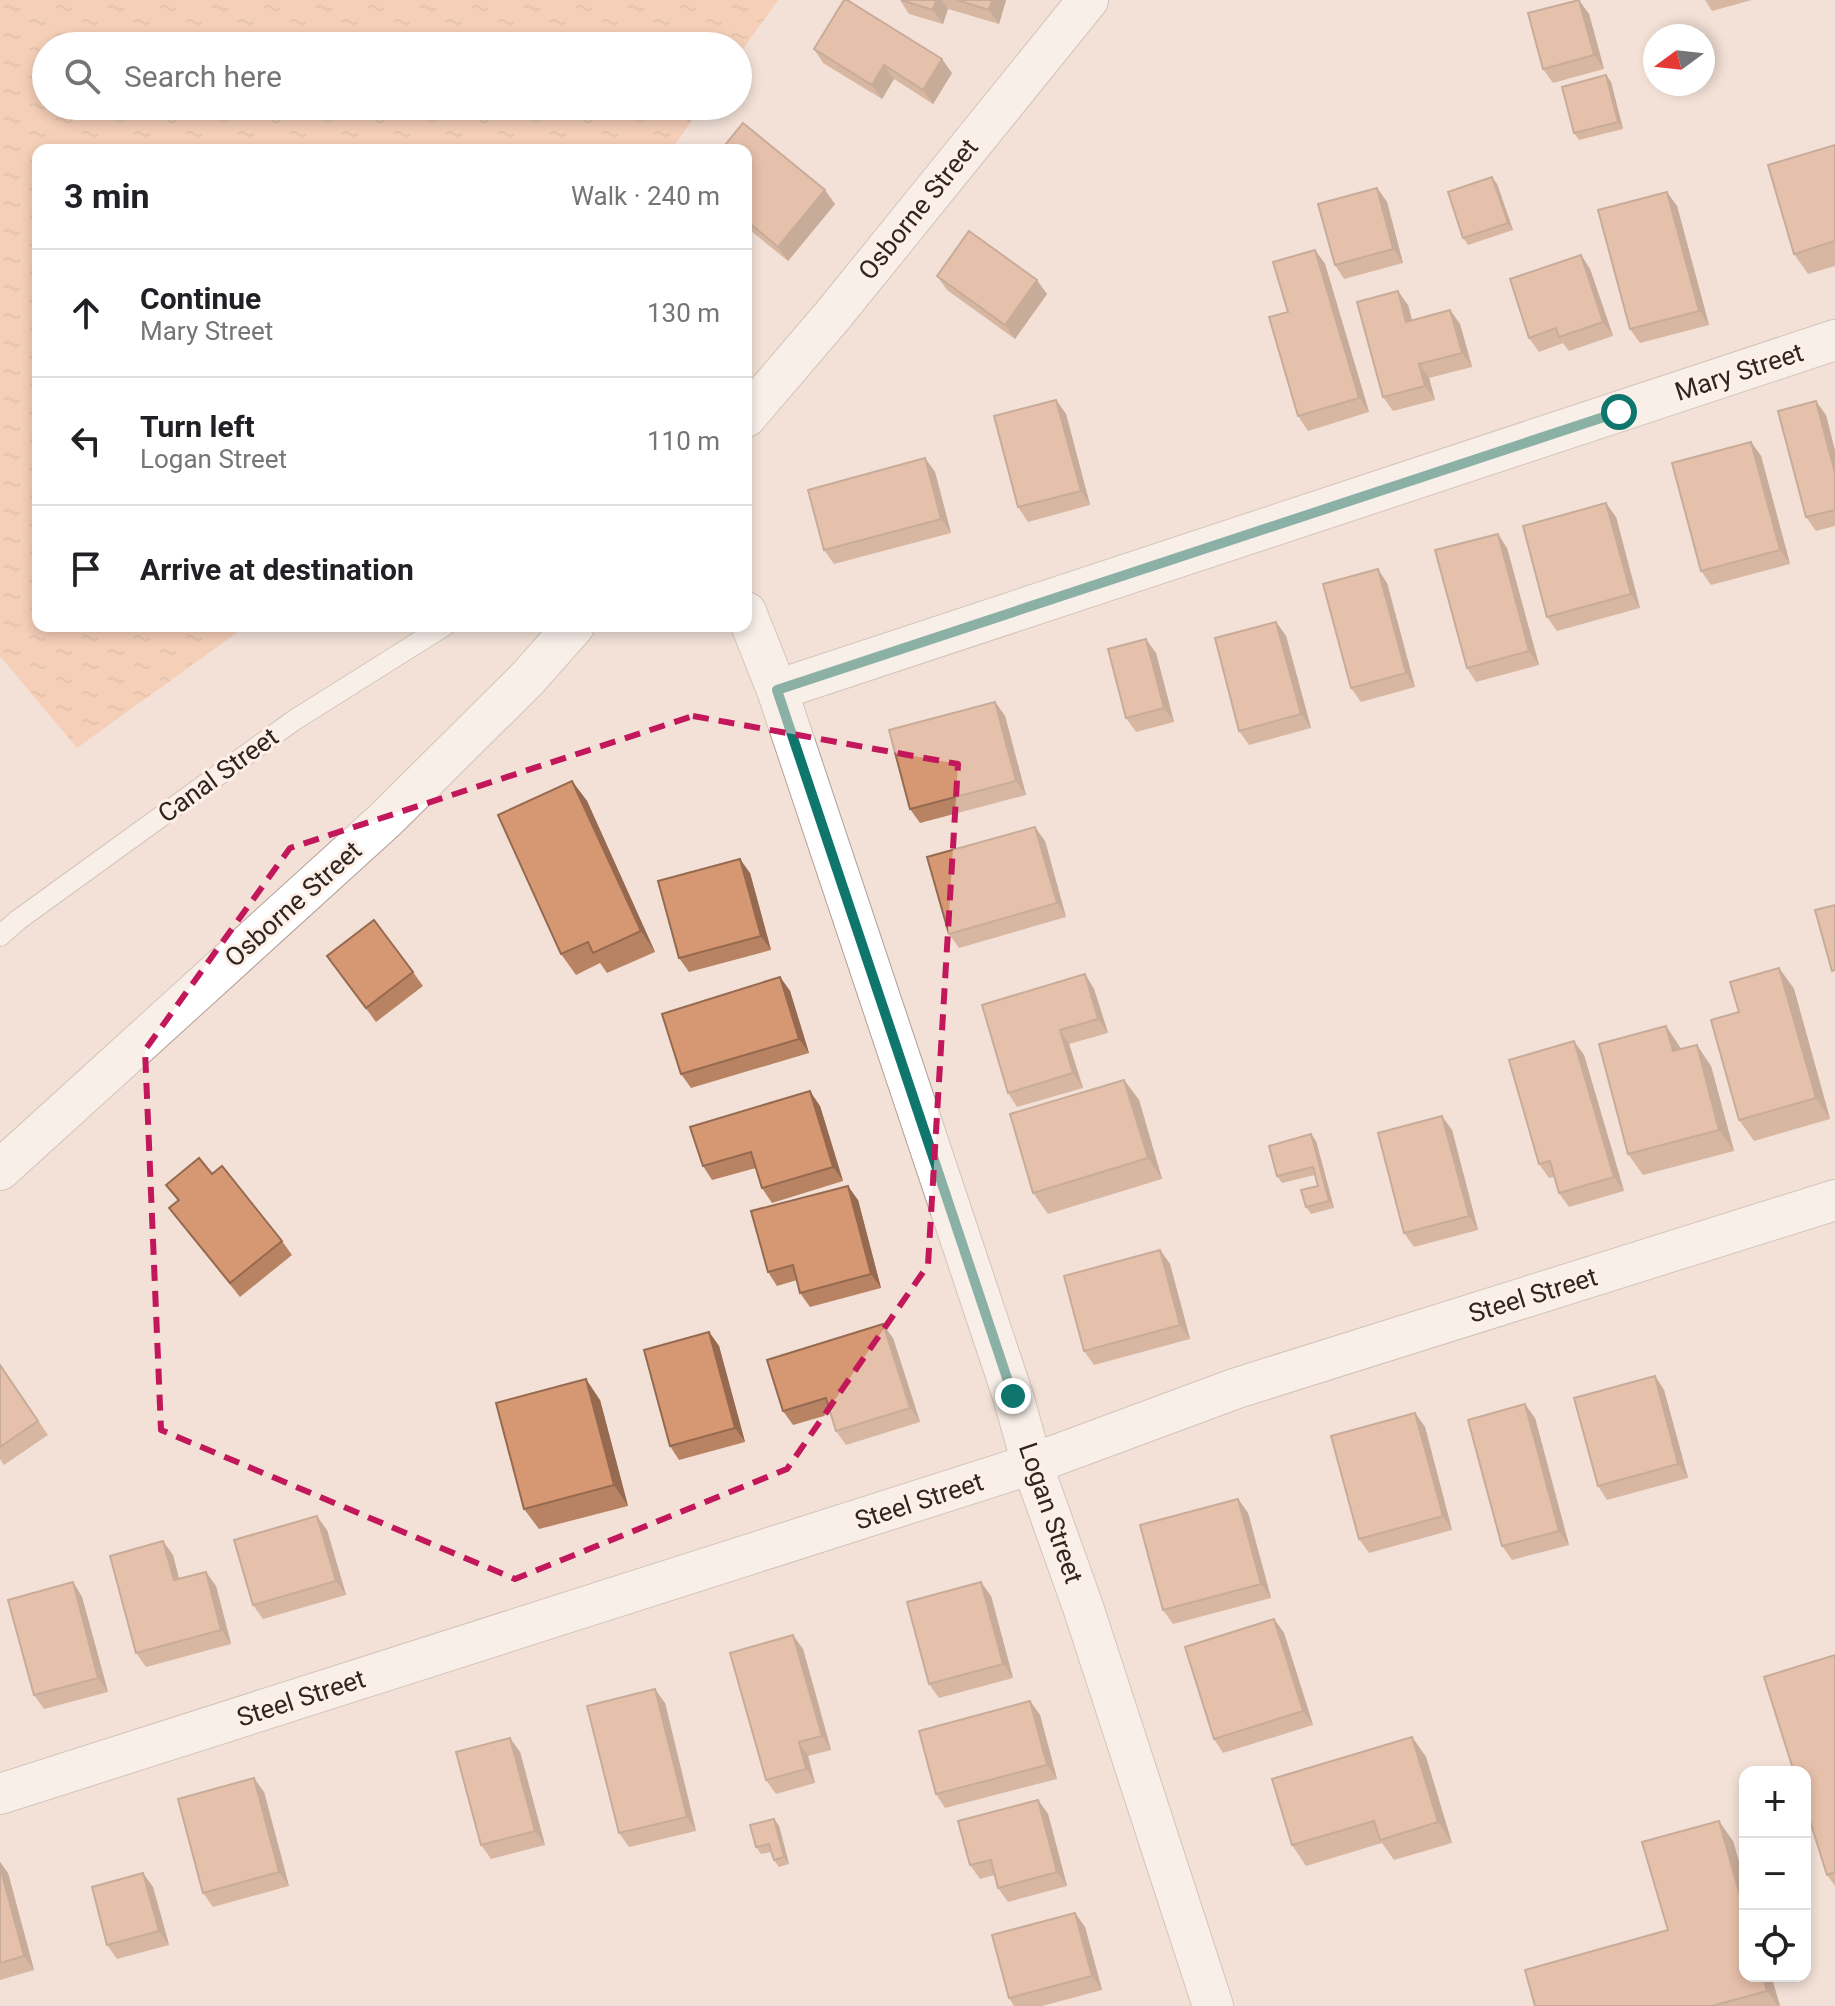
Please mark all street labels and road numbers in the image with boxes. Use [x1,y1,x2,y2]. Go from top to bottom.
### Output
street label: Osborne Street [852,132,984,286]
street label: Mary Street [1671,337,1807,407]
street label: Canal Street [152,721,284,829]
street label: Osborne Street [219,835,367,973]
street label: Steel Street [1465,1261,1601,1329]
street label: Logan Street [1013,1439,1089,1587]
street label: Steel Street [851,1466,987,1536]
street label: Steel Street [233,1663,369,1733]

